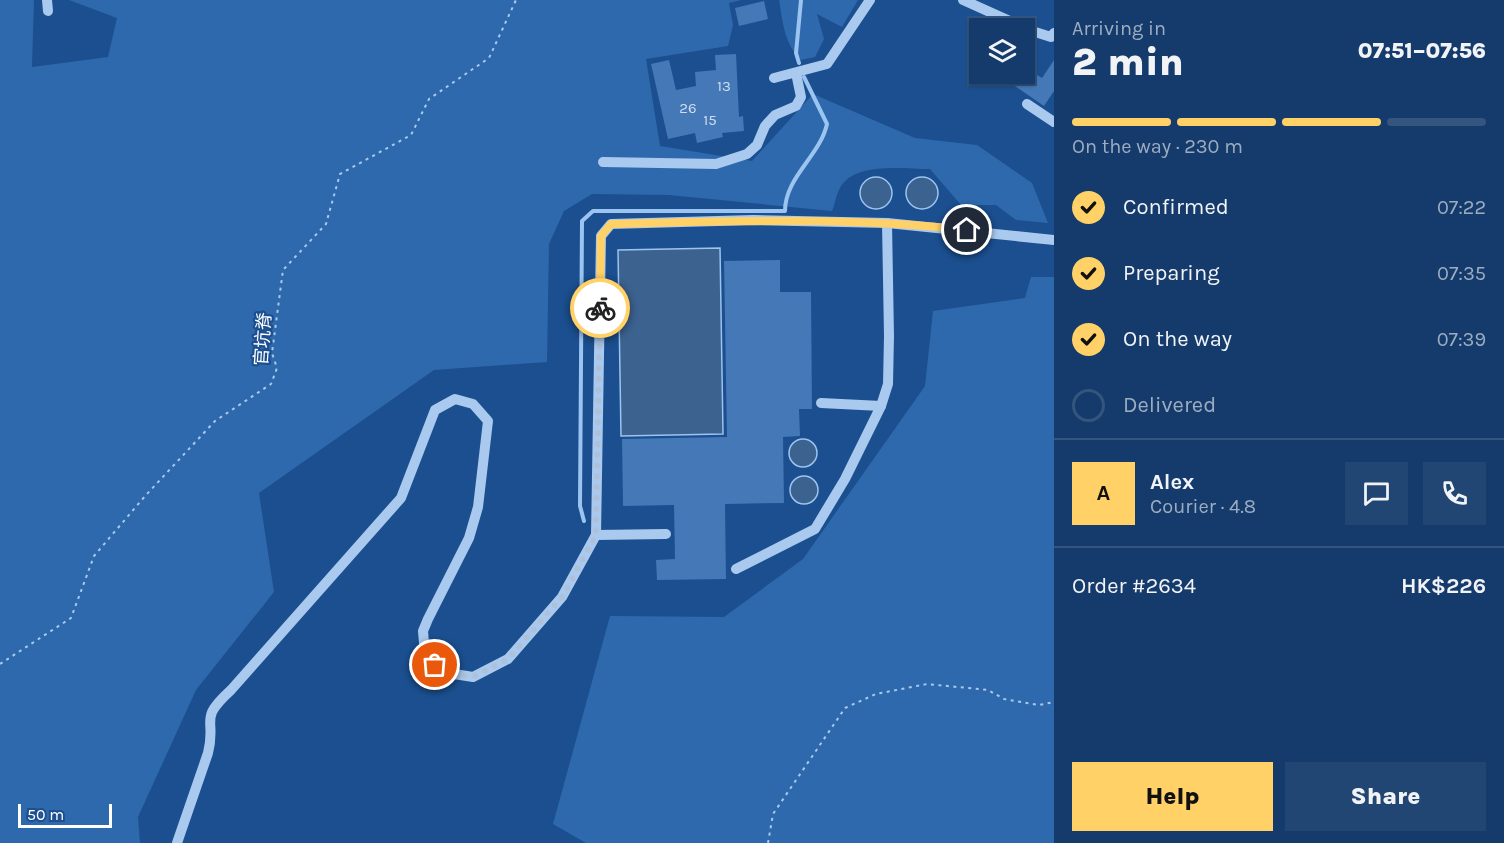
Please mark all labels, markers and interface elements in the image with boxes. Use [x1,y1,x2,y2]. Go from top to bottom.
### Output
text: Arriving in [1072,17,1166,40]
map controls [969,18,1035,84]
button: layers [969,18,1035,84]
text: 07:51–07:56 [1358,38,1486,64]
text: 2 min [1072,39,1184,85]
house number: 13 [717,77,731,95]
house number: 26 [679,99,697,117]
house number: 15 [703,111,717,129]
text: On the way · 230 m [1072,135,1243,158]
icon: check [1072,191,1105,224]
text: Confirmed [1123,194,1229,220]
text: 07:22 [1437,196,1486,219]
pin [941,204,992,255]
icon: home [950,213,983,246]
icon: check [1072,257,1105,290]
text: Preparing [1123,260,1220,286]
text: 07:35 [1437,262,1486,285]
courier [570,278,630,338]
icon: bike [584,292,617,325]
street label: 官坑脊 [250,311,276,367]
icon: check [1072,323,1105,356]
text: On the way [1123,326,1232,352]
text: 07:39 [1437,328,1486,351]
text: Delivered [1123,392,1216,418]
button: chat [1345,462,1408,525]
button: phone [1423,462,1486,525]
text: Alex [1150,469,1194,495]
text: A [1097,480,1110,506]
text: Courier · 4.8 [1150,495,1256,518]
text: Order #2634 [1072,573,1196,599]
text: HK$226 [1401,573,1486,599]
pin [409,639,460,690]
icon: bag [418,648,451,681]
button: Help [1072,762,1273,831]
button: Share [1285,762,1486,831]
scale bar [18,801,112,828]
text: 50 m [27,805,64,824]

